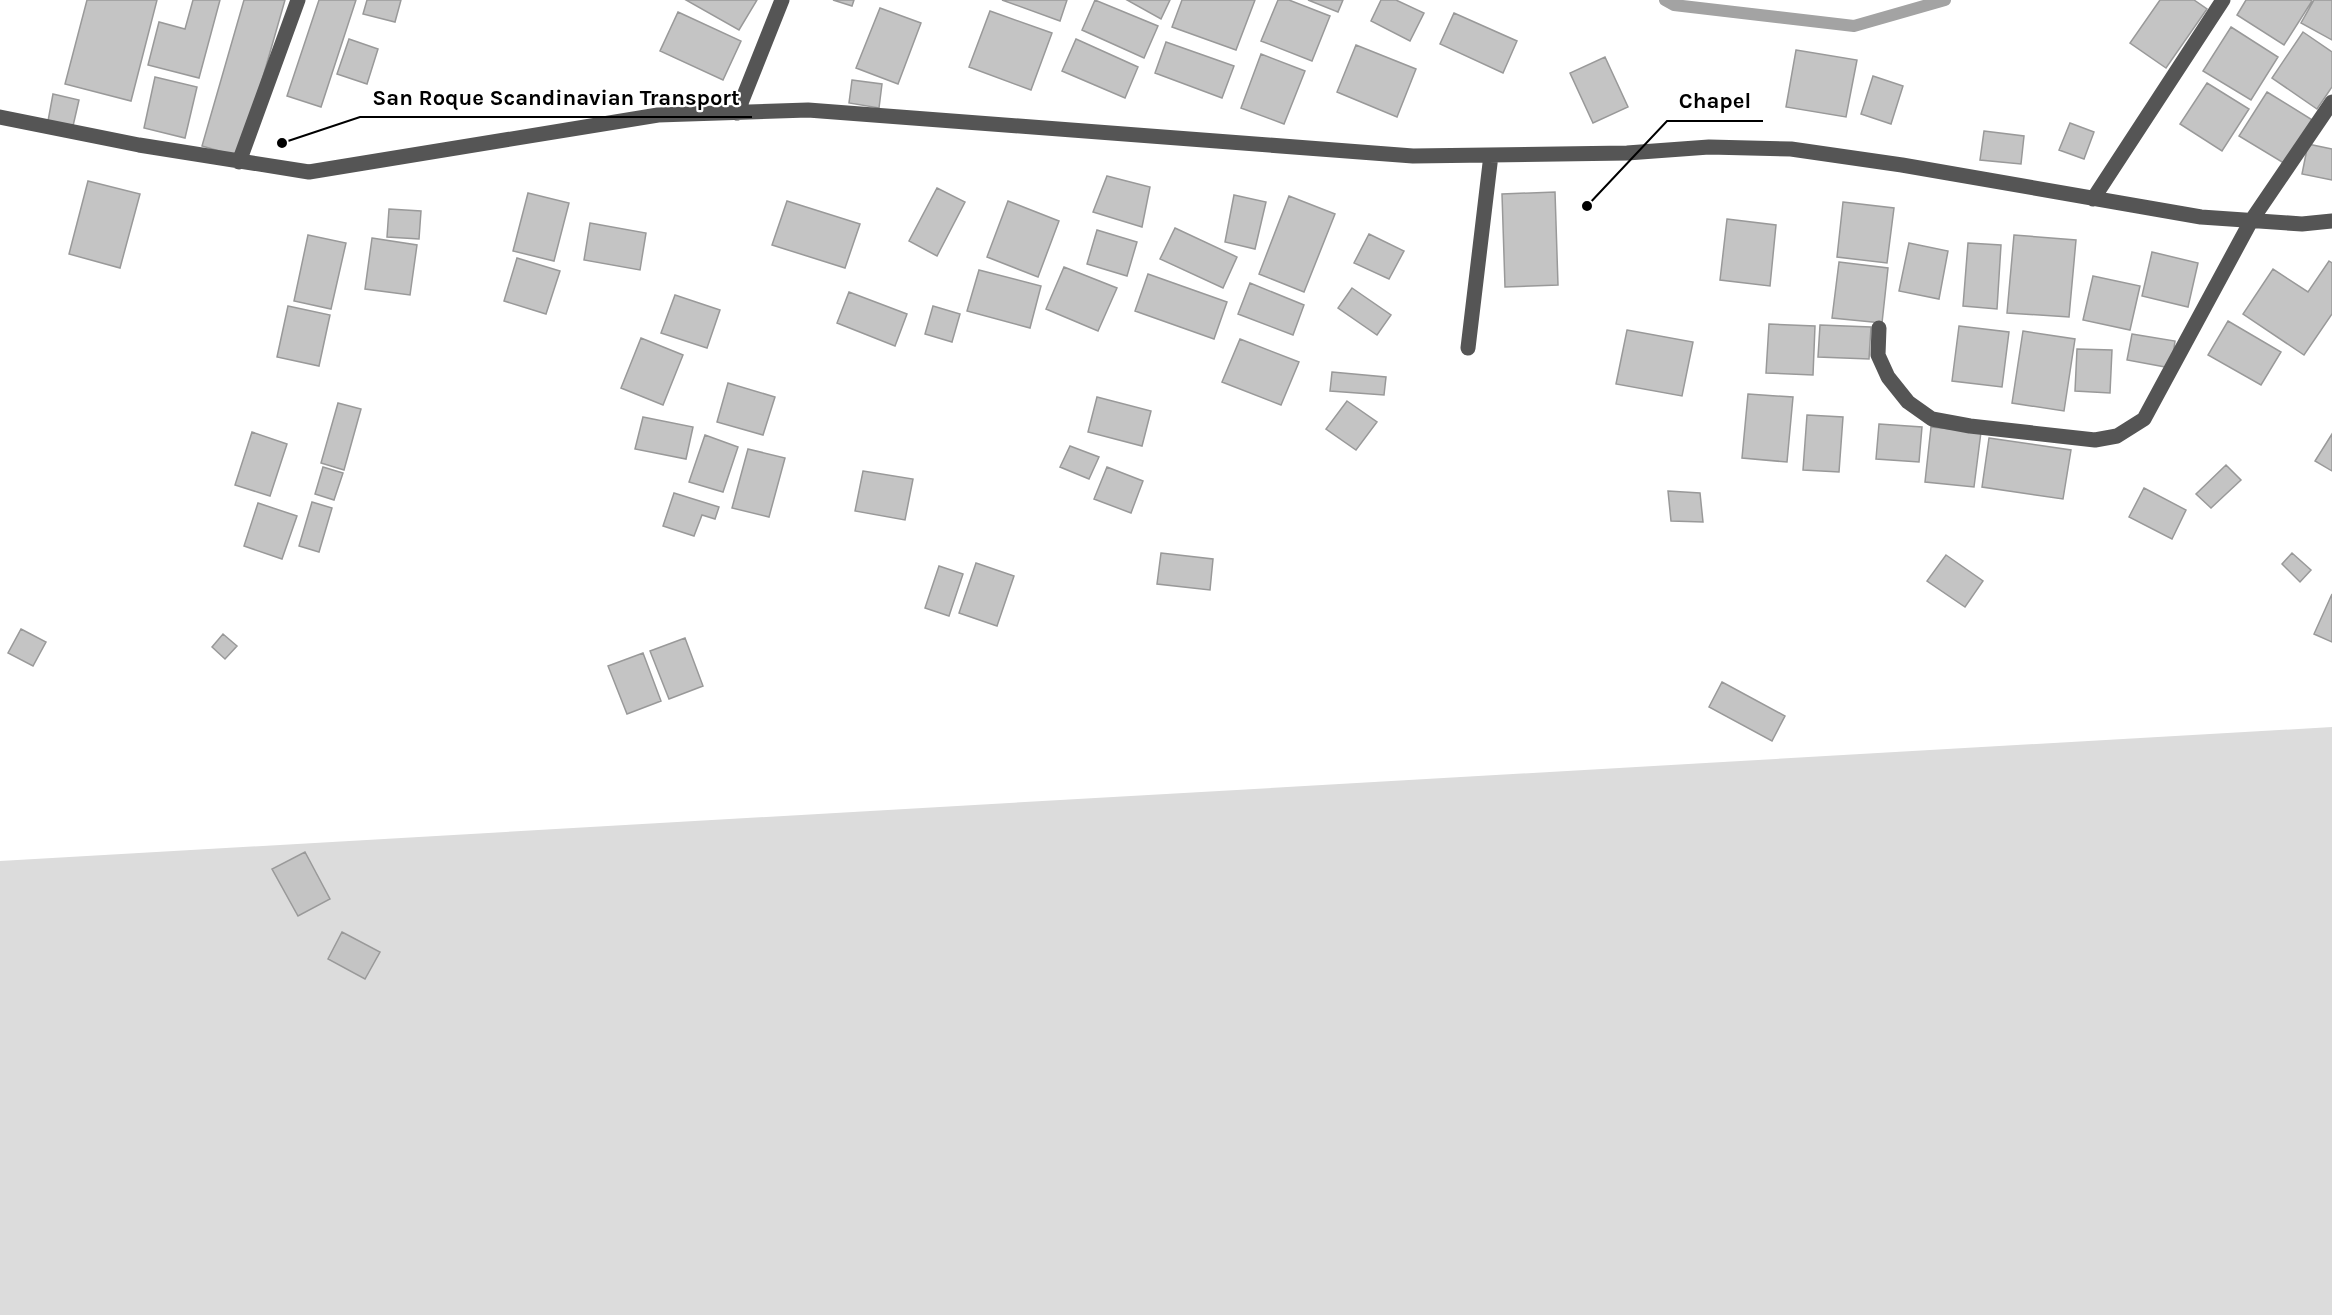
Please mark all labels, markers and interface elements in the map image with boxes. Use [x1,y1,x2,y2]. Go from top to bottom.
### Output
callout: San Roque Scandinavian Transport [360,77,752,117]
callout: Chapel [1667,81,1763,121]
text: San Roque Scandinavian Transport [372,85,740,111]
text: Chapel [1679,88,1751,114]

